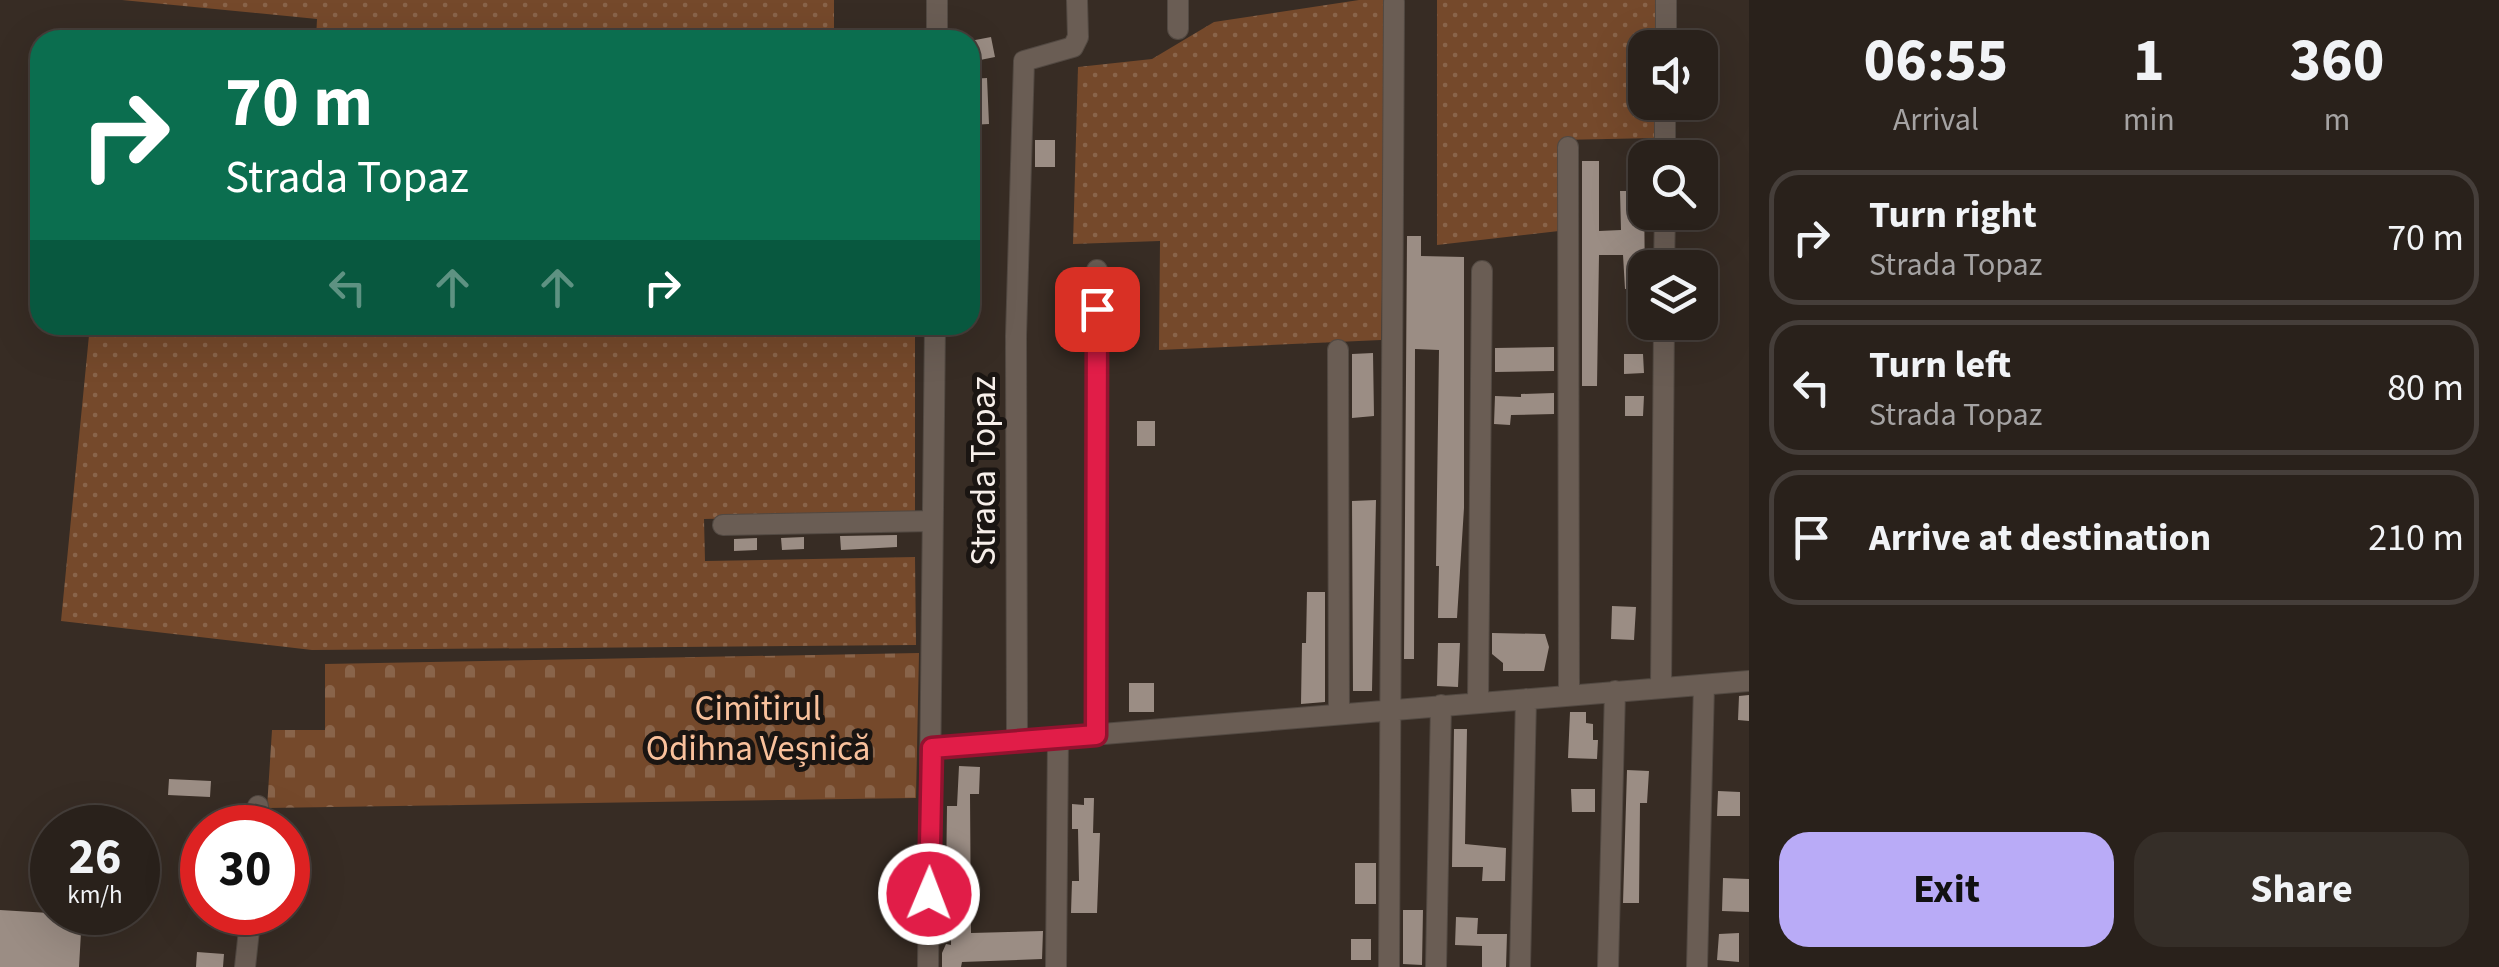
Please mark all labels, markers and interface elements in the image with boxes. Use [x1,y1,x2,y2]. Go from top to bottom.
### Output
text: 06:55 [1864,19,2008,104]
text: 1 [2133,19,2165,104]
text: 360 [2289,19,2384,104]
map controls [1628,30,1718,340]
button: sound [1628,30,1718,120]
text: 70 m [225,53,373,153]
icon: right [60,70,190,200]
text: Arrival [1893,97,1979,143]
text: min [2123,97,2175,143]
text: m [2324,97,2350,143]
button: search [1628,140,1718,230]
text: Strada Topaz [225,146,469,210]
text: Turn right [1869,188,2037,242]
icon: right [1784,210,1839,265]
text: 70 m [2387,211,2464,265]
text: Strada Topaz [1869,242,2042,288]
button: layers [1628,250,1718,340]
icon: left [320,260,375,315]
icon: ahead [425,260,480,315]
icon: ahead [530,260,585,315]
icon: right [635,260,690,315]
pin [1055,267,1140,352]
icon: arrive [1070,282,1125,337]
text: Turn left [1869,338,2011,392]
icon: left [1784,360,1839,415]
text: 80 m [2387,361,2464,415]
street label: Strada Topaz [959,376,1009,566]
text: Strada Topaz [1869,392,2042,438]
icon: arrive [1784,510,1839,565]
text: Arrive at destination [1869,511,2211,565]
text: 210 m [2368,511,2464,565]
park label: Cimitirul Odihna Veșnică [646,684,870,774]
speed limit sign: 30 [180,805,310,935]
text: 26 [69,822,121,893]
button: Exit [1779,832,2114,947]
button: Share [2134,832,2469,947]
position arrow [877,842,981,946]
text: km/h [67,877,123,913]

